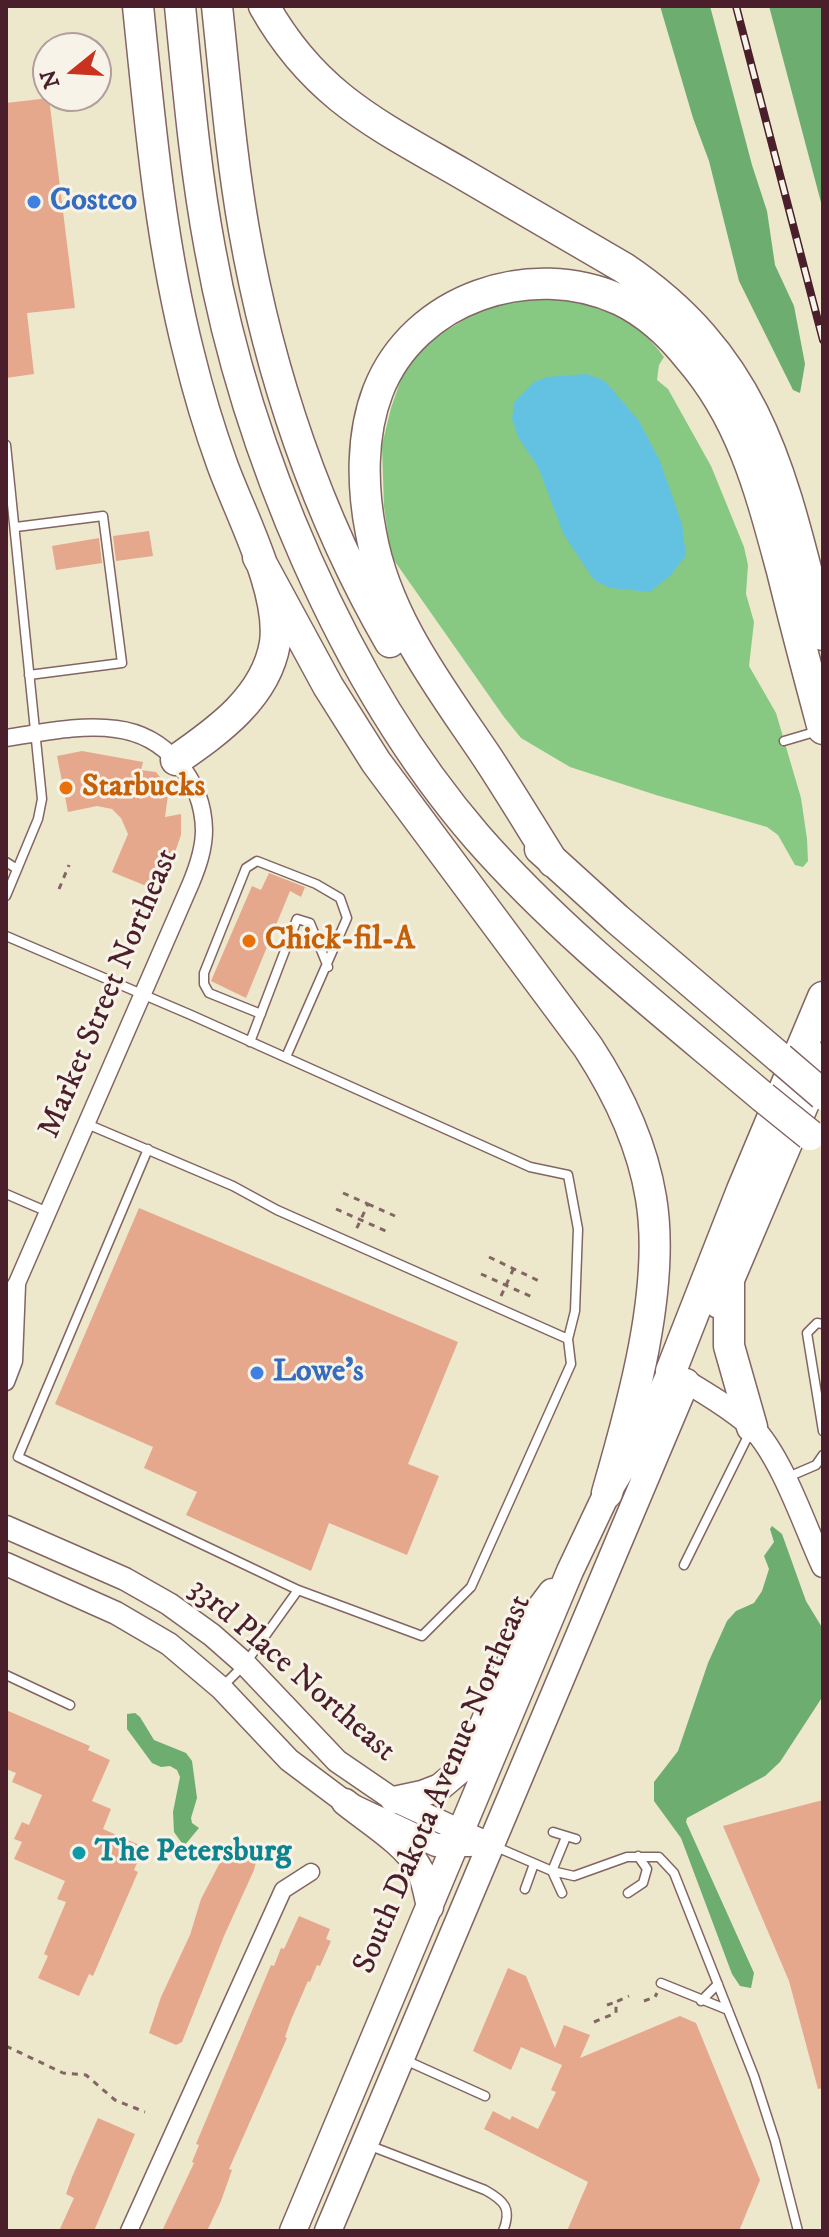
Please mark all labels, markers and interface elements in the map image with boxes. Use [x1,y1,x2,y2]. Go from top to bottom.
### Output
north arrow [32,32,112,112]
text: N [35,66,66,92]
place label: Costco [50,183,137,221]
marker: Costco [25,193,43,211]
place label: Starbucks [82,769,205,807]
marker: Starbucks [57,779,75,797]
street label: Market Street Northeast [32,843,188,1145]
place label: Chick-fil-A [265,922,415,960]
marker: Chick-fil-A [240,932,258,950]
place label: Lowe's [273,1354,364,1392]
marker: Lowe's [248,1364,266,1382]
street label: 33rd Place Northeast [180,1571,402,1771]
street label: South Dakota Avenue Northeast [347,1590,541,1980]
place label: The Petersburg [95,1834,291,1872]
marker: The Petersburg [70,1844,88,1862]

